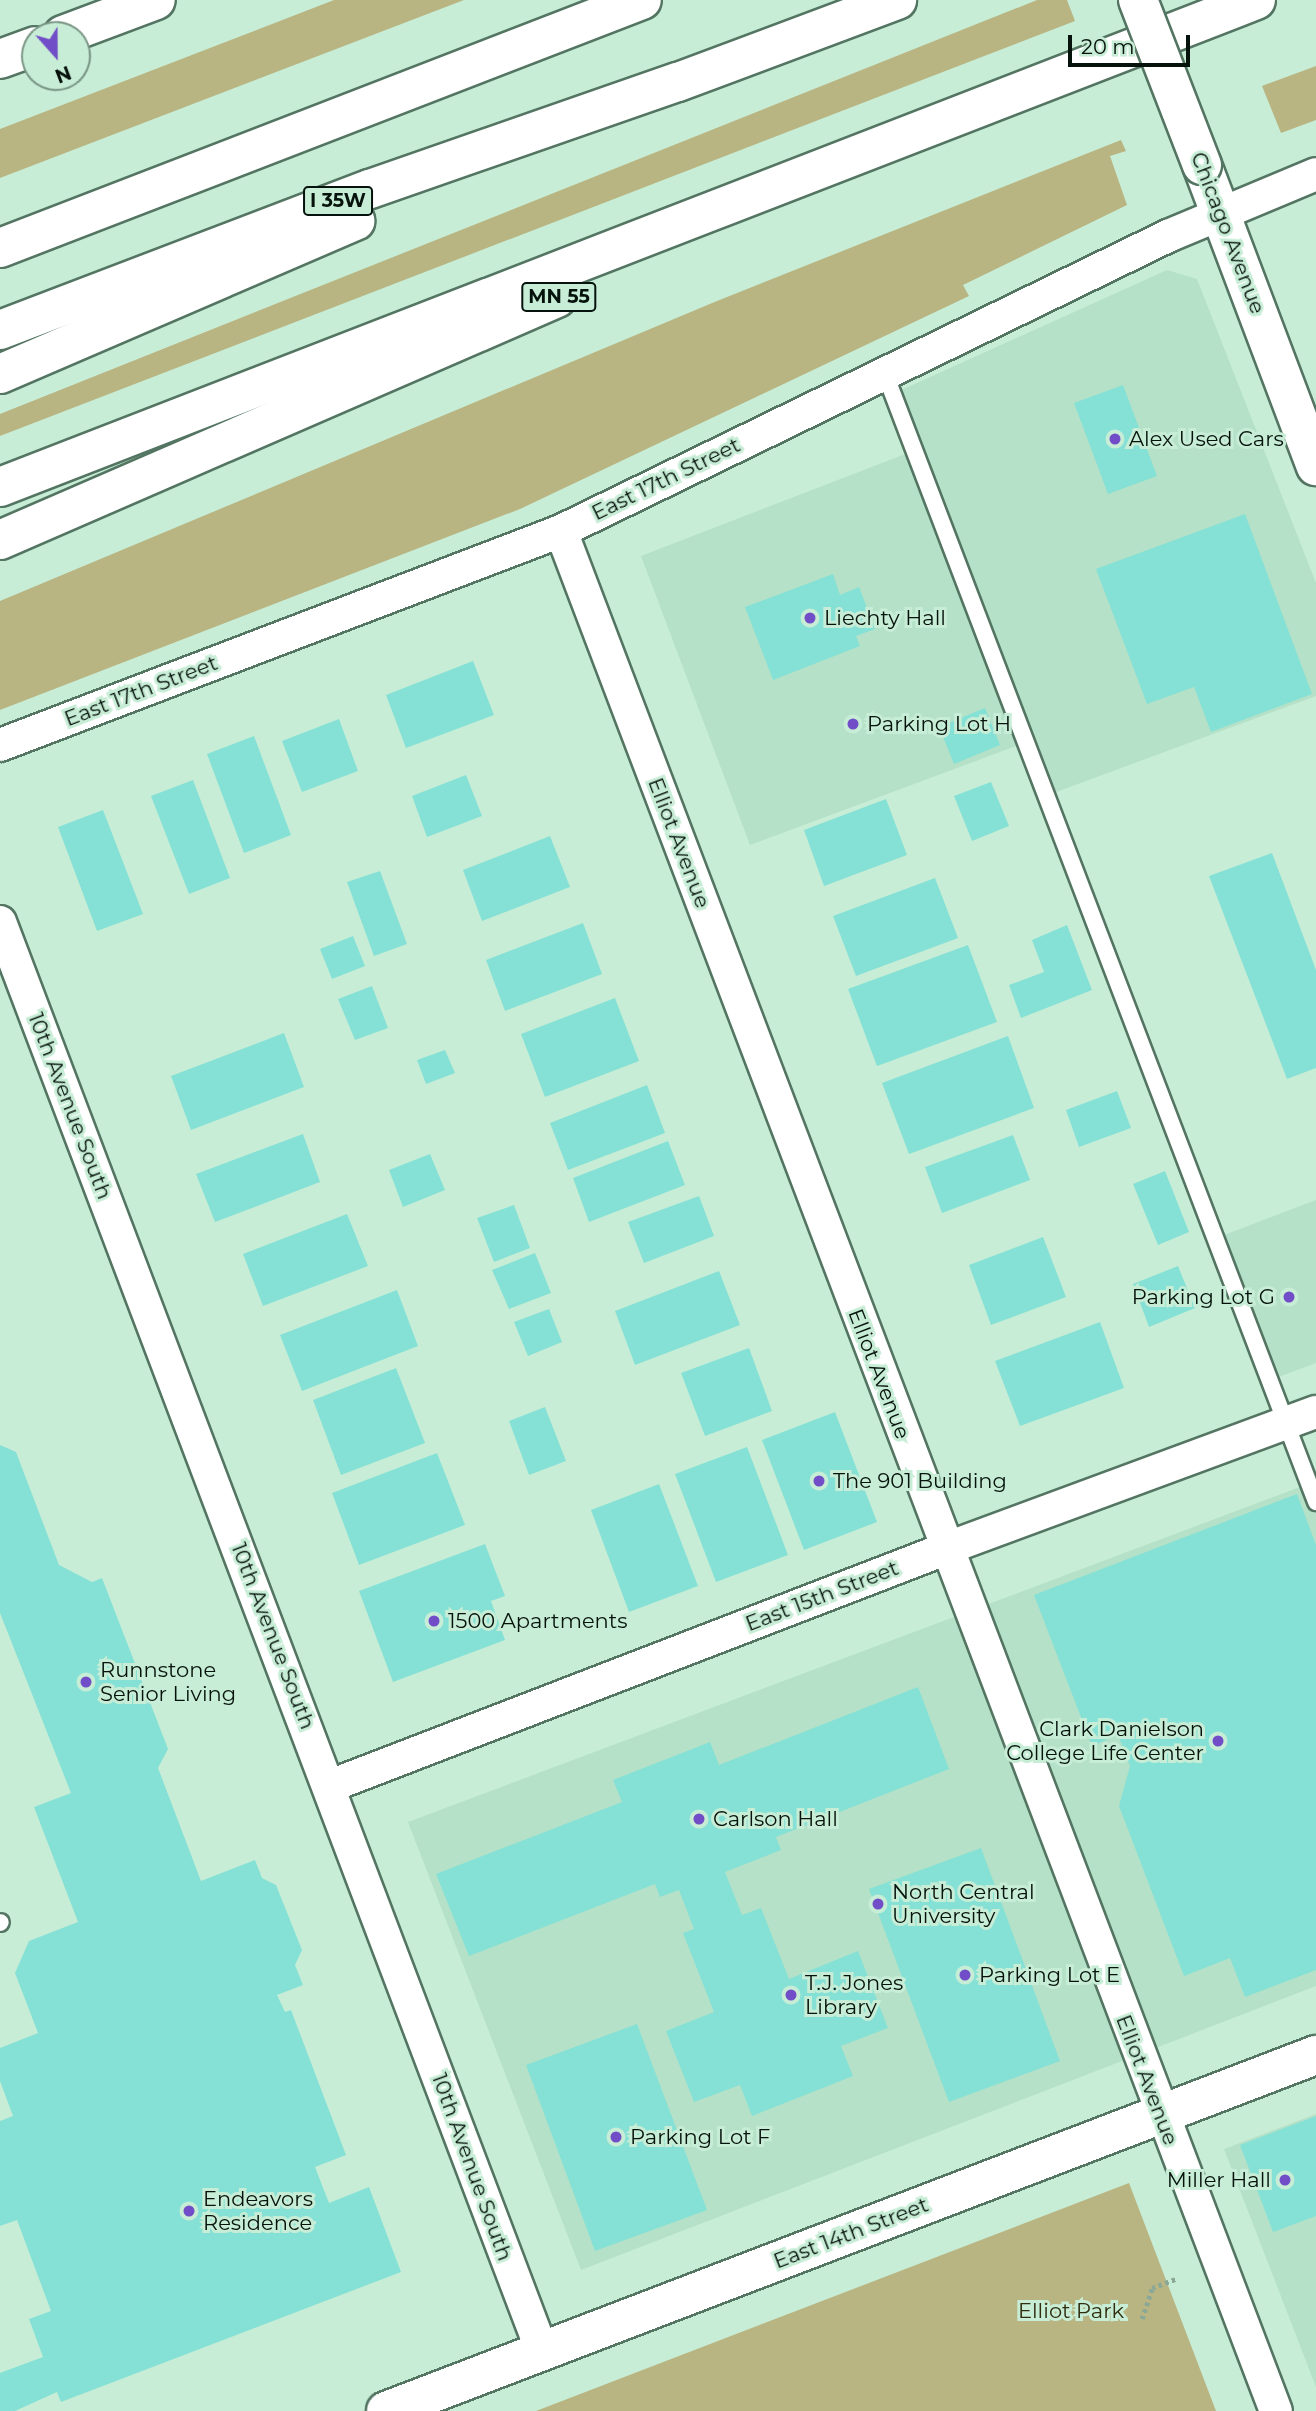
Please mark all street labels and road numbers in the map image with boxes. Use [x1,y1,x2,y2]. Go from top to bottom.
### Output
street label: Chicago Avenue [1186,149,1270,317]
road number: I 35W [303,186,373,216]
road number: MN 55 [520,282,598,312]
street label: East 17th Street [588,432,744,526]
street label: East 17th Street [61,650,221,732]
street label: Elliot Avenue [643,774,715,912]
street label: 10th Avenue South [23,1009,117,1203]
street label: Elliot Avenue [843,1305,915,1443]
street label: 10th Avenue South [226,1539,320,1733]
street label: East 15th Street [742,1555,902,1637]
street label: Elliot Avenue [1111,2011,1183,2149]
street label: 10th Avenue South [426,2070,518,2264]
street label: East 14th Street [770,2192,932,2274]

